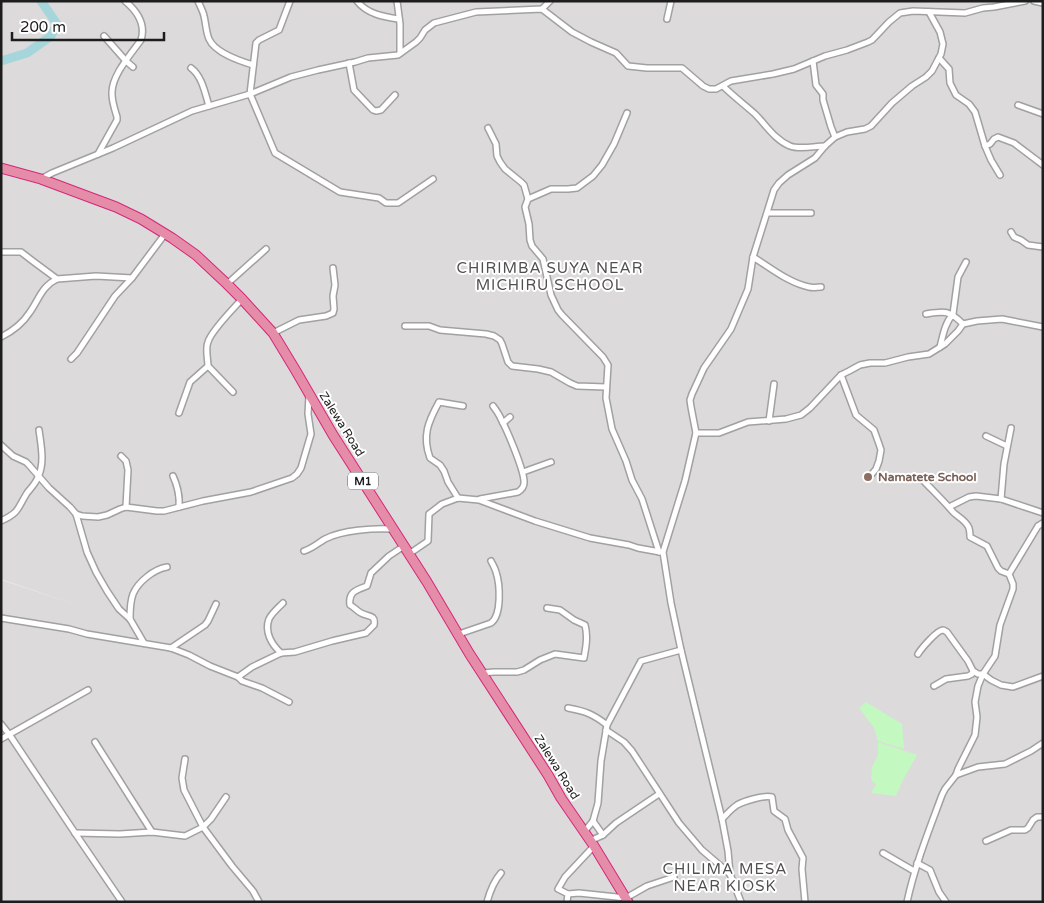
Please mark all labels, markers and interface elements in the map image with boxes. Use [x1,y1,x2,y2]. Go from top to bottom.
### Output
scale bar [12,10,165,42]
text: 200 m [20,18,66,36]
district label: CHIRIMBA SUYA NEAR MICHIRU SCHOOL [457,259,643,294]
street label: Zalewa Road [317,389,367,459]
place label: Namatete School [878,470,976,484]
marker: Namatete School [862,471,874,483]
road number: M1 [348,472,378,490]
street label: Zalewa Road [532,732,582,802]
district label: CHILIMA MESA NEAR KIOSK [662,860,788,895]

